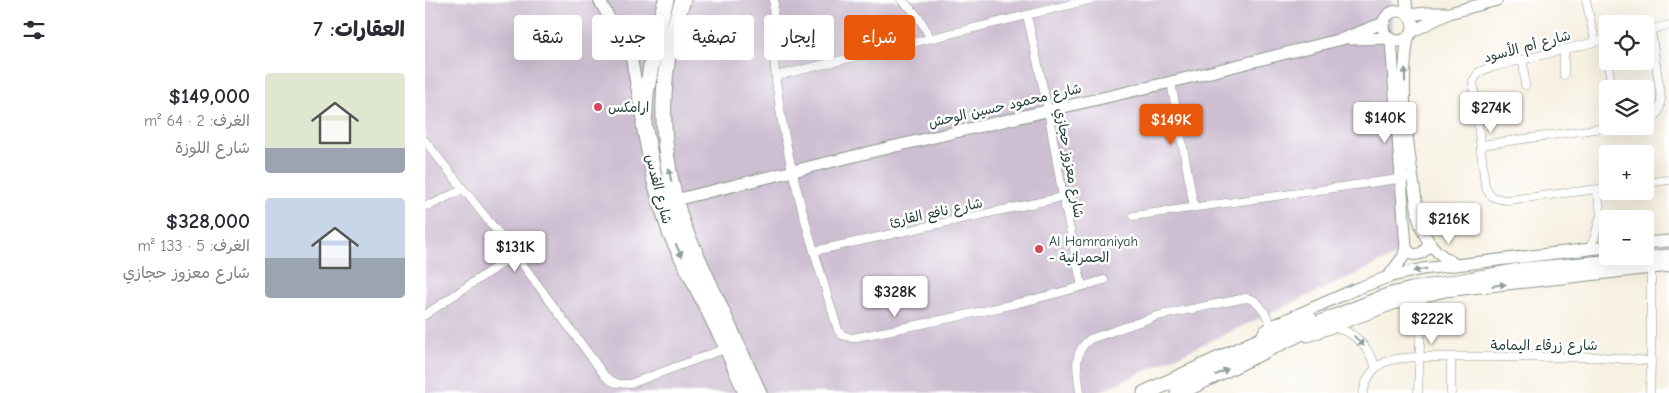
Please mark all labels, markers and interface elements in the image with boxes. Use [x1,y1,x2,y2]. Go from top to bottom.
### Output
chip: شقة [514,15,582,60]
chip: جديد [592,15,664,60]
chip: تصفية [674,15,754,60]
chip: إيجار [764,15,834,60]
chip: شراء [844,15,915,60]
map controls [1599,15,1654,265]
button: locate [1599,15,1654,70]
icon: filters [20,16,48,44]
text: العقارات: 7 [313,17,405,41]
street label: شارع أم الأسود [1482,26,1573,68]
one-way arrow [1401,67,1409,83]
street label: شارع محمود حسين الوحش [927,80,1084,132]
button: layers [1599,80,1654,135]
text: $149,000 [168,84,250,108]
pin: $274K [1456,92,1526,134]
icon: home [305,93,365,153]
place label: ارامكس [608,99,649,116]
text: $274K [1471,99,1511,117]
marker: ارامكس [592,101,604,113]
pin: $140K [1350,102,1420,144]
pin: $149K [1136,104,1206,146]
street label: شارع معزوز حجازي [1049,107,1088,220]
text: $140K [1364,109,1406,127]
text: $149K [1151,111,1191,129]
text: الغرف: 2 · 64 m² [144,112,250,130]
text: شارع اللوزة [175,139,250,157]
button: + [1599,145,1654,200]
street label: شارع القدس [641,152,675,226]
one-way arrow [666,167,674,182]
street label: شارع نافع القارئ [888,194,985,233]
pin: $216K [1414,202,1484,245]
text: $328,000 [166,209,250,233]
text: $216K [1428,210,1470,228]
button: − [1599,210,1654,265]
icon: home [305,218,365,278]
pin: $131K [480,230,550,273]
place label: Al Hamraniyah - الحمرانية [1049,233,1138,266]
text: الغرف: 5 · 133 m² [138,237,250,255]
text: $131K [495,238,535,256]
marker: Al Hamraniyah - الحمرانية [1033,243,1045,255]
one-way arrow [675,244,683,258]
text: شارع معزوز حجازي [123,264,250,282]
one-way arrow [1412,266,1428,274]
pin: $328K [860,276,930,318]
one-way arrow [1492,281,1508,289]
text: $328K [874,283,916,301]
pin: $222K [1397,302,1467,345]
text: $222K [1411,310,1453,328]
one-way arrow [1353,335,1365,347]
street label: شارع زرقاء اليمامة [1490,337,1598,355]
one-way arrow [1215,367,1229,375]

